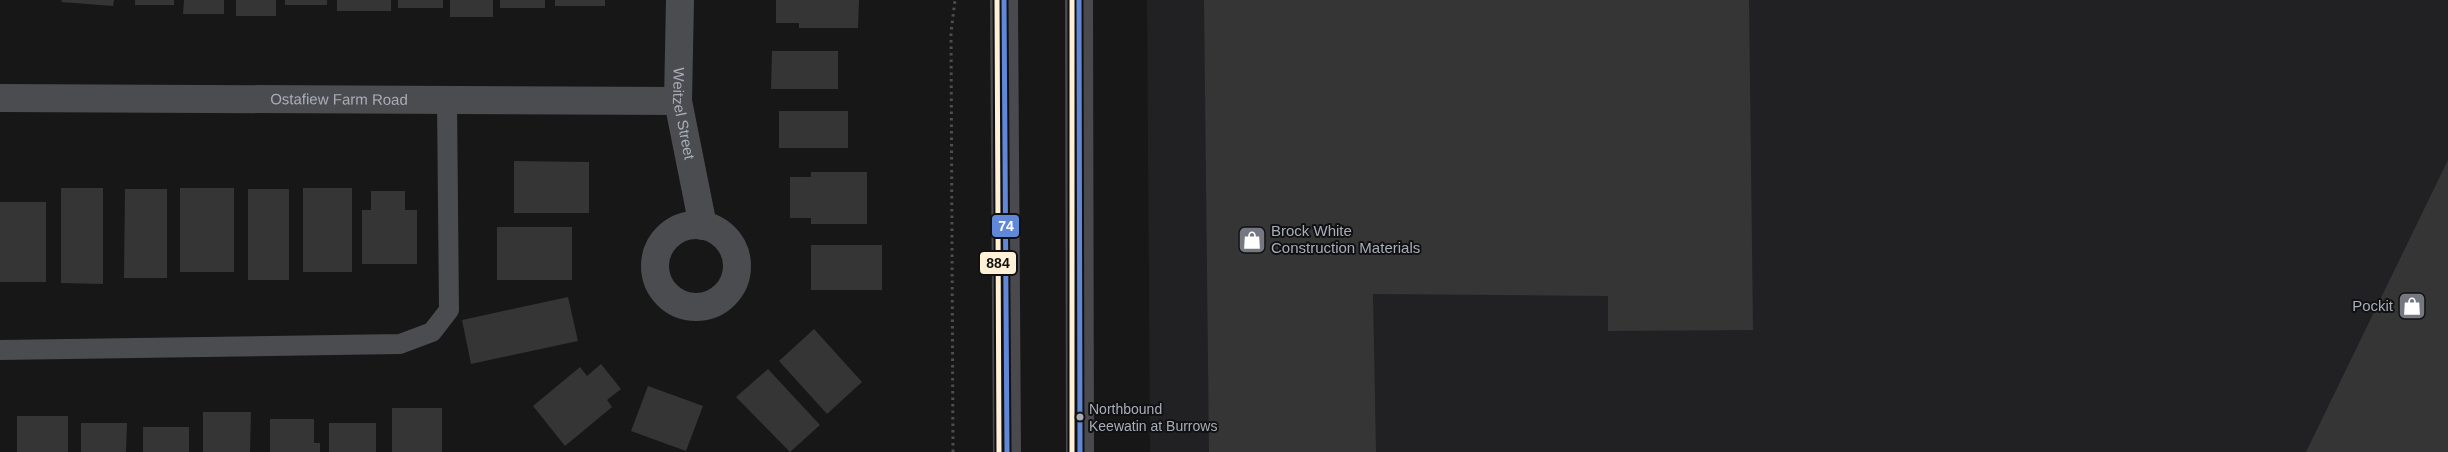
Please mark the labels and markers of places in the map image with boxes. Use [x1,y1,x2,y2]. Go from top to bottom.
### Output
place label: Brock White Construction Materials [1271,222,1420,256]
shop icon: Brock White Construction Materials [1237,225,1267,255]
shop icon: Pockit [2397,291,2427,321]
place label: Pockit [2352,297,2394,314]
place label: Northbound Keewatin at Burrows [1089,401,1217,434]
marker: Northbound Keewatin at Burrows [1075,412,1085,422]

